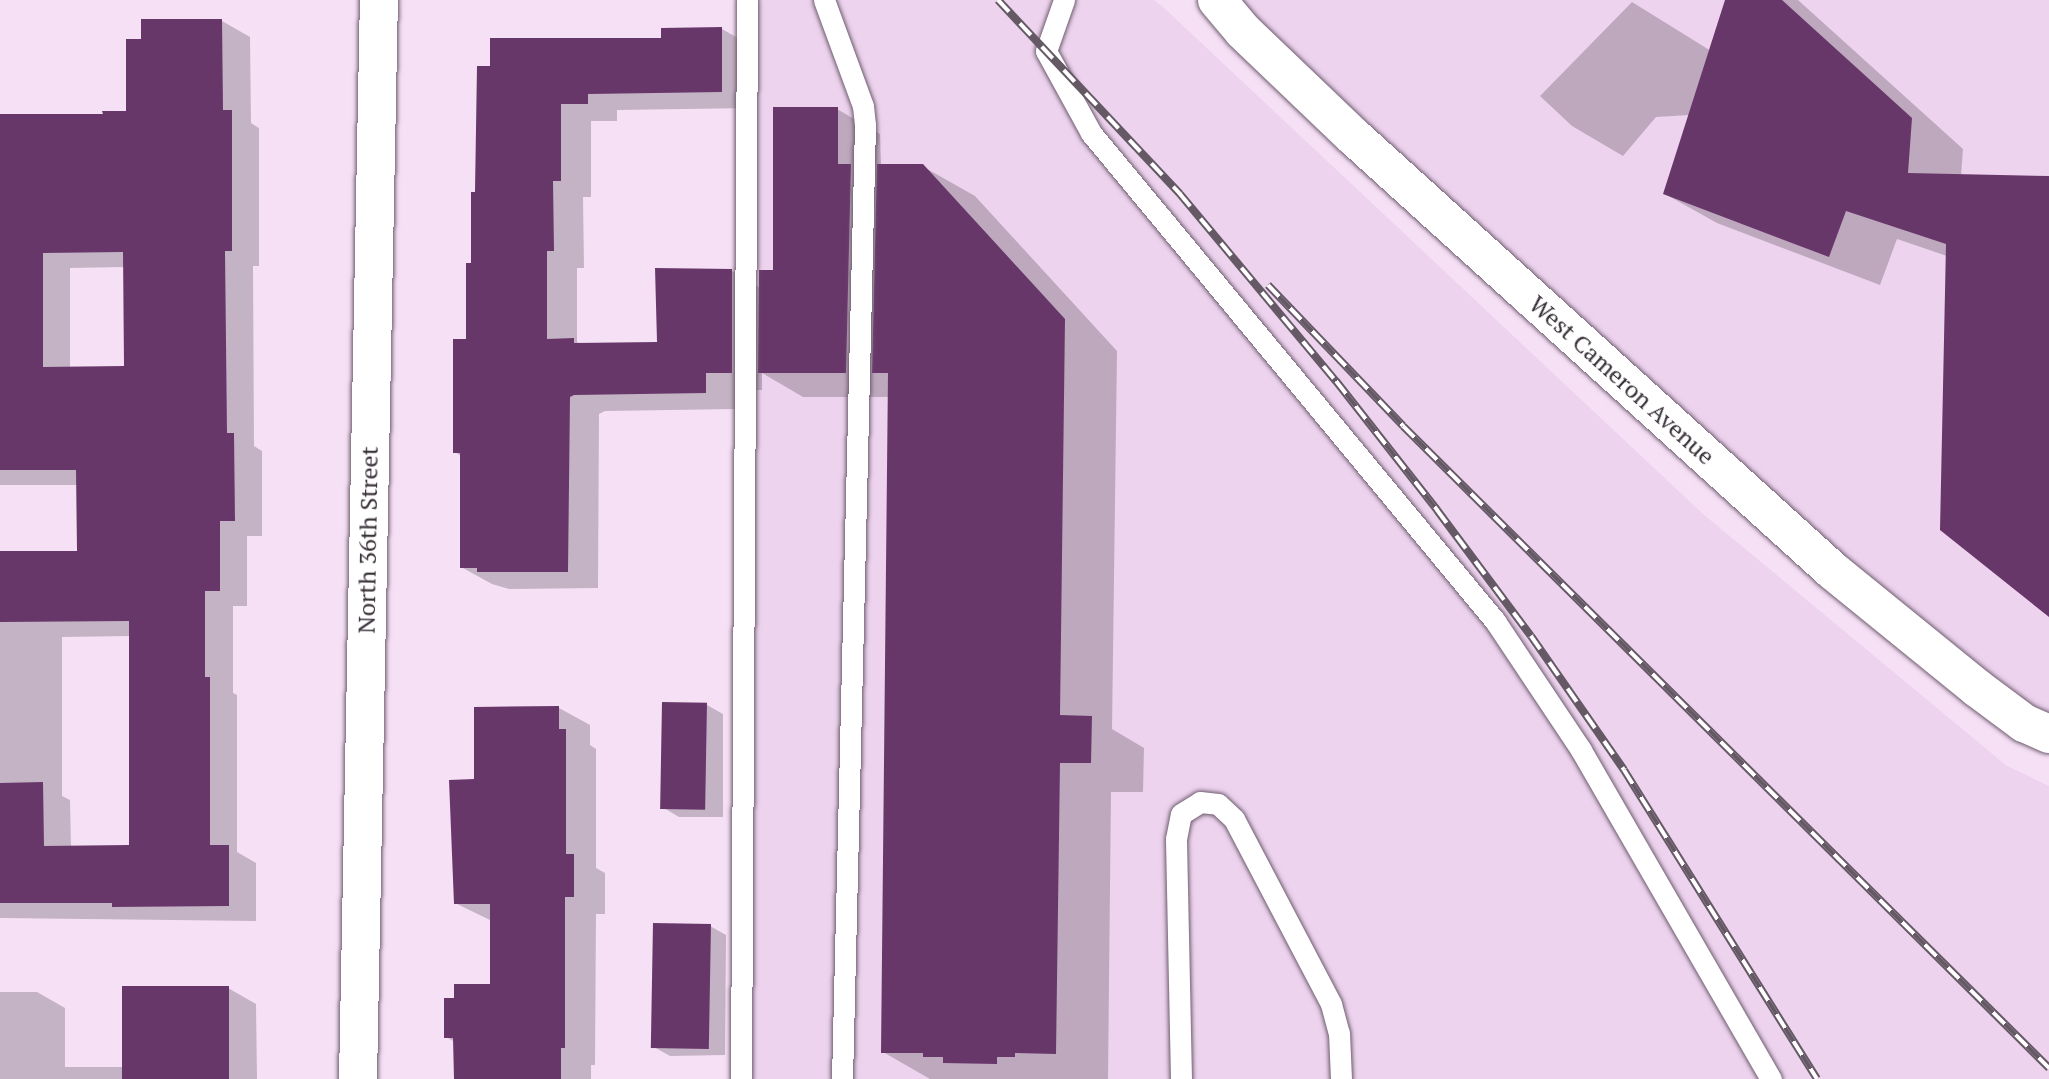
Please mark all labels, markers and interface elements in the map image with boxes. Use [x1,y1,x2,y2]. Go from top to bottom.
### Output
street label: West Cameron Avenue [1523,289,1721,471]
street label: North 36th Street [352,446,384,634]

